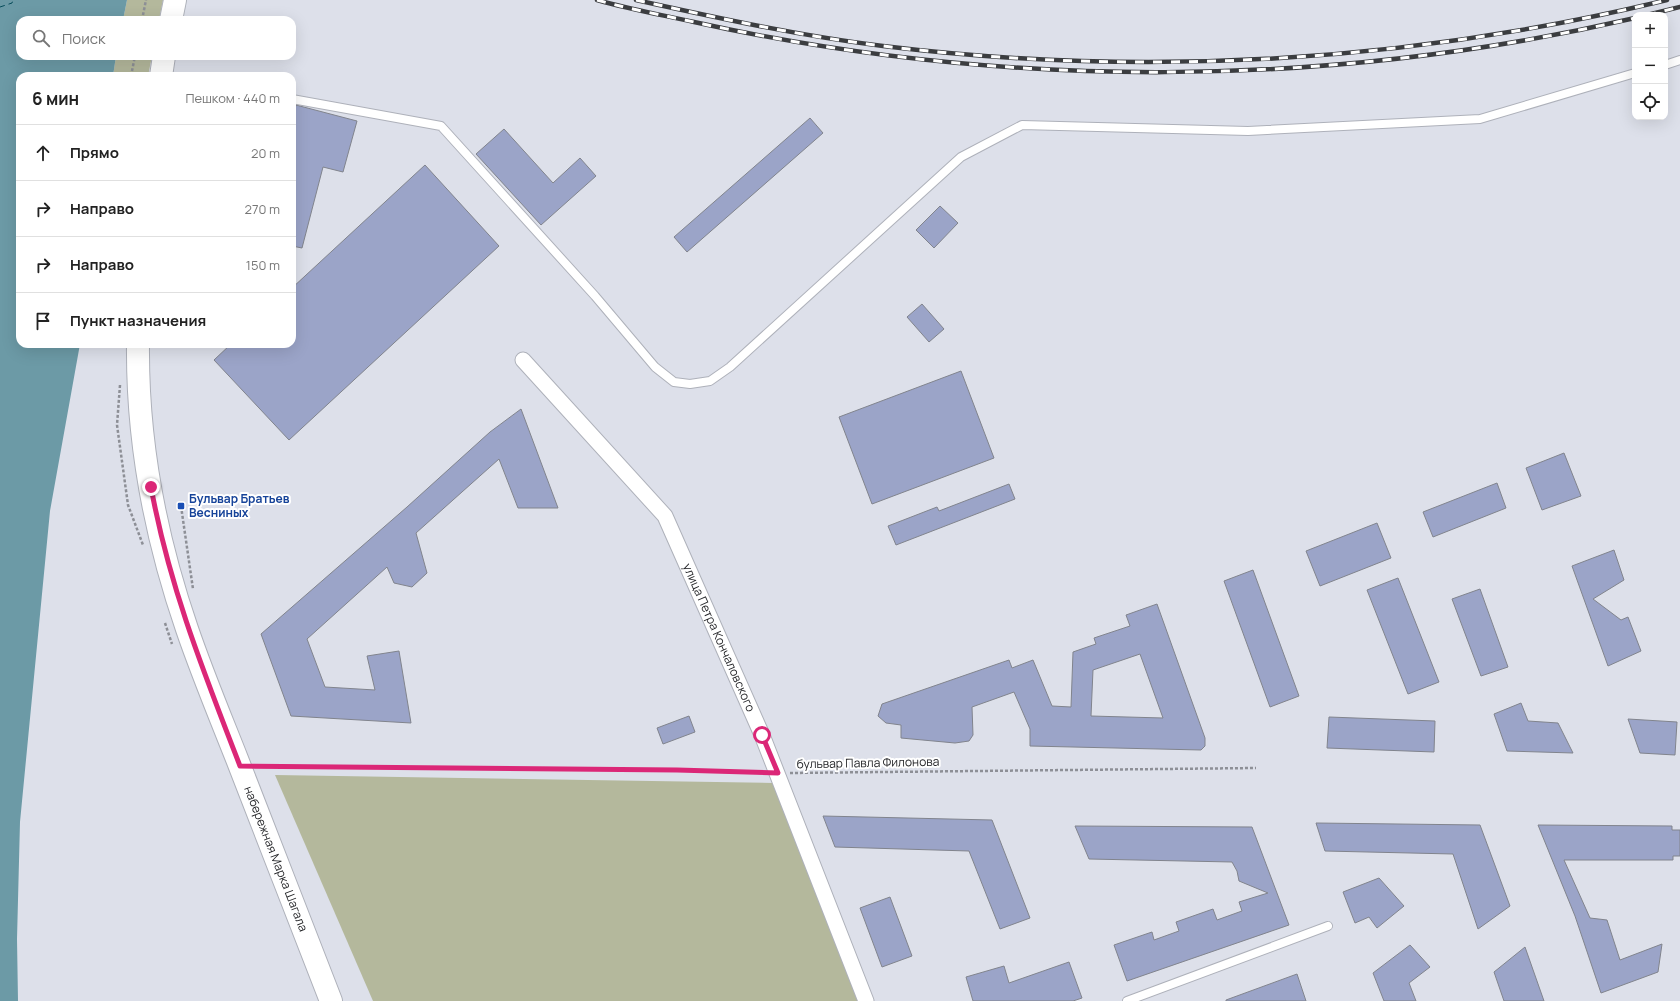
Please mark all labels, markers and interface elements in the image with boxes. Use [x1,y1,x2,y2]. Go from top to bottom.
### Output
map controls [1632,12,1668,120]
button: + [1632,12,1668,48]
search box [16,16,296,60]
icon: search [30,27,52,49]
text: Поиск [62,28,106,49]
button: − [1632,48,1668,84]
button: locate [1632,84,1668,120]
text: 6 мин [32,87,79,110]
text: Пешком · 440 m [185,89,280,107]
icon: ahead [32,142,54,164]
text: Прямо [70,142,119,163]
text: 20 m [251,144,280,162]
icon: right [32,198,54,220]
text: Направо [70,198,134,219]
text: 270 m [245,200,280,218]
icon: right [32,254,54,276]
text: Направо [70,254,134,275]
text: 150 m [246,256,280,274]
icon: arrive [32,310,54,332]
text: Пункт назначения [70,310,206,331]
route end [142,478,160,496]
place label: Бульвар Братьев Весниных [189,490,290,521]
marker: Бульвар Братьев Весниных [176,501,186,511]
street label: улица Петра Кончаловского [679,561,760,714]
route start [753,726,771,744]
street label: бульвар Павла Филонова [797,753,939,772]
street label: набережная Марка Шагала [240,784,312,934]

